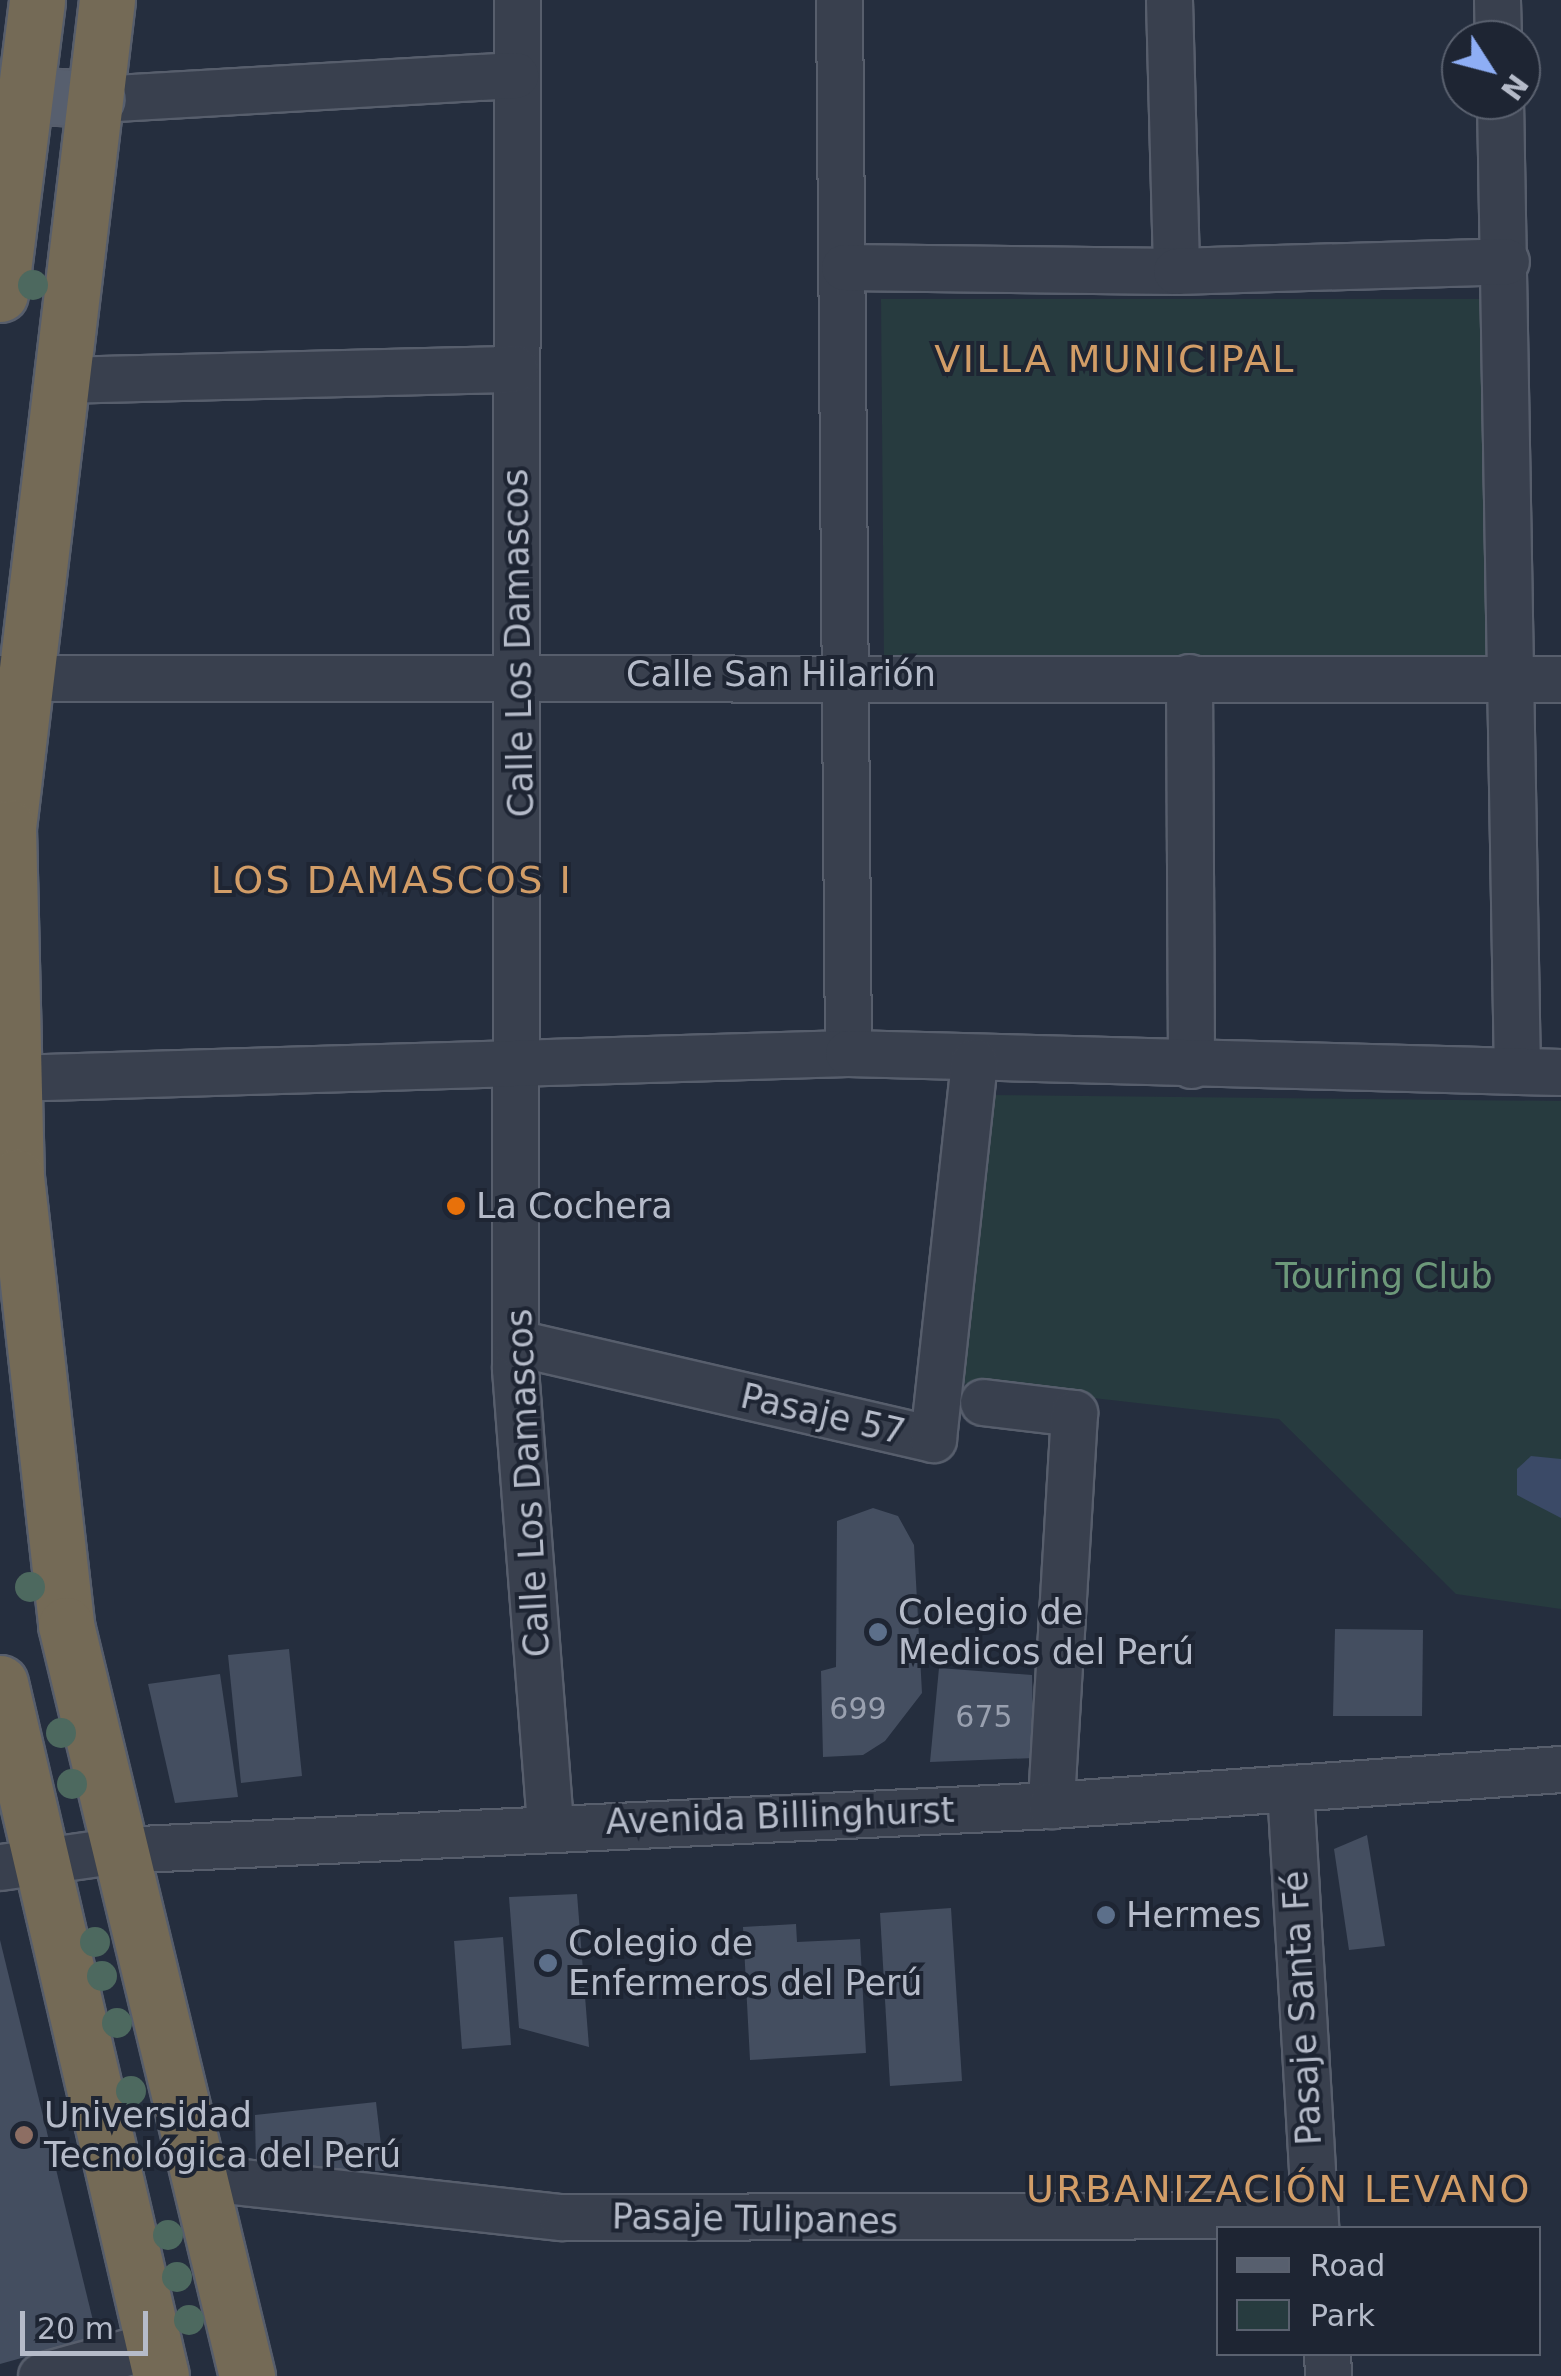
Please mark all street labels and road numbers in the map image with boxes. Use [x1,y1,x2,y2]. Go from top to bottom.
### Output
street label: Calle Los Damascos [494,468,542,818]
street label: Calle San Hilarión [626,653,936,695]
street label: Calle Los Damascos [498,1308,558,1658]
street label: Pasaje 57 [737,1375,909,1453]
street label: Avenida Billinghurst [605,1789,955,1843]
street label: Pasaje Santa Fé [1274,1870,1330,2146]
street label: Pasaje Tulipanes [611,2196,899,2242]

